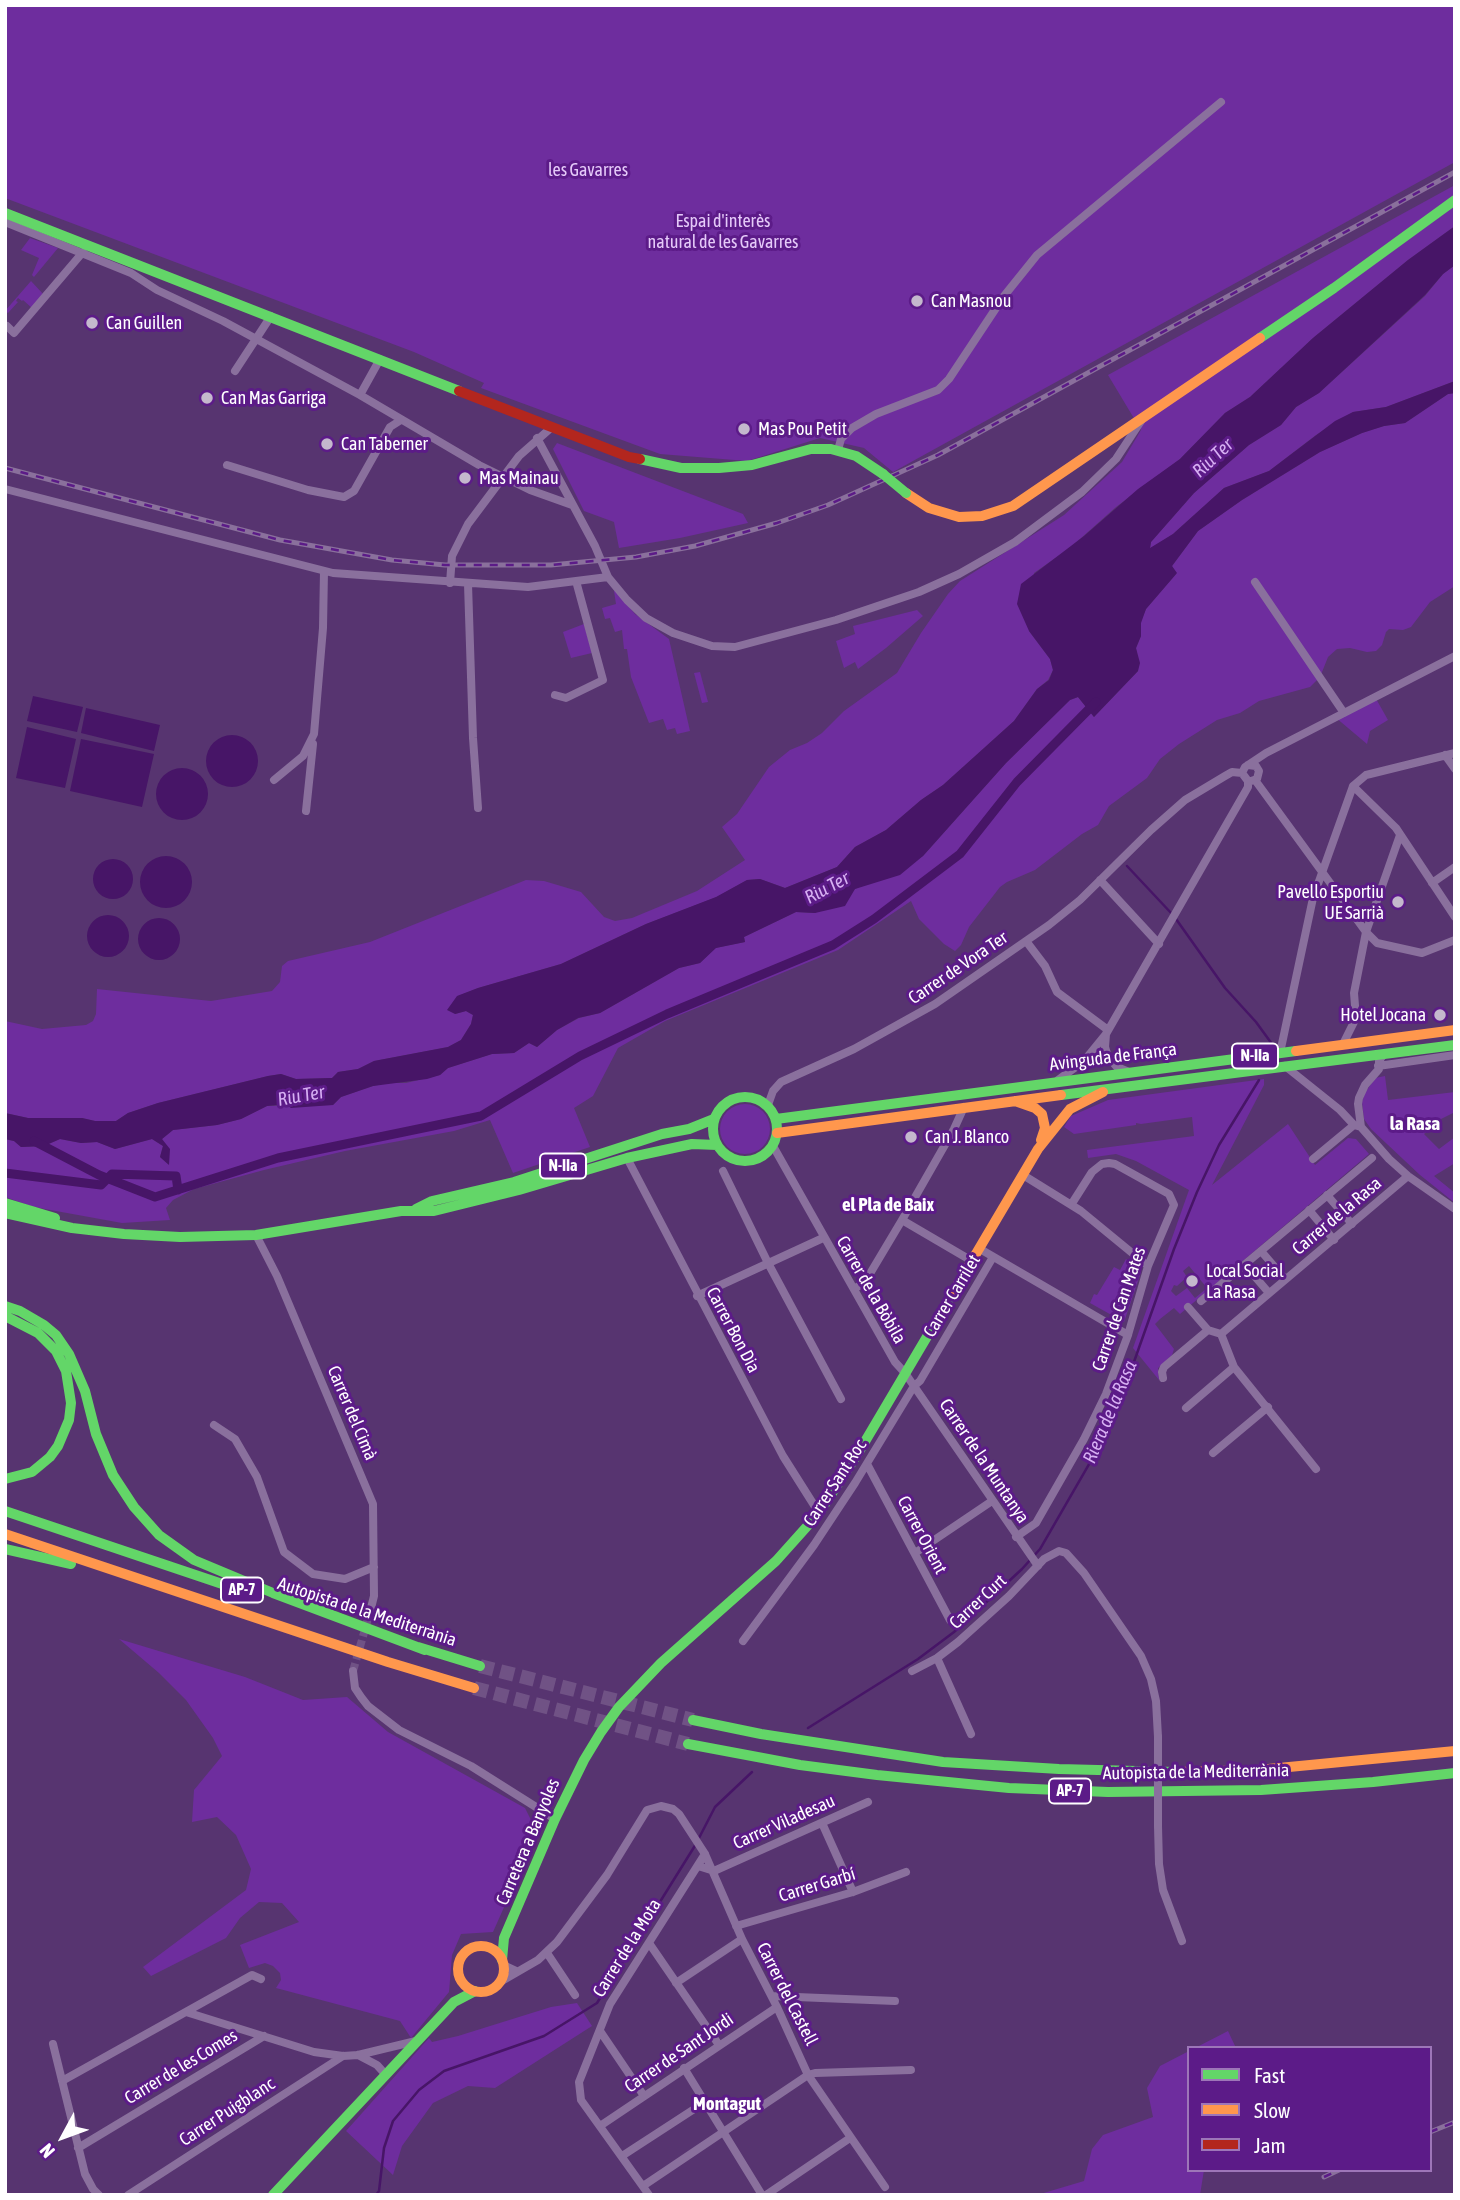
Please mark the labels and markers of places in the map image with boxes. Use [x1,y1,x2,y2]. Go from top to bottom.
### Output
place label: Can Masnou [931,290,1011,312]
marker: Can Masnou [909,293,925,309]
place label: Can Guillen [106,312,182,334]
marker: Can Guillen [84,315,100,331]
place label: Can Mas Garriga [221,387,326,409]
marker: Can Mas Garriga [199,390,215,406]
place label: Mas Pou Petit [758,418,847,440]
marker: Mas Pou Petit [736,421,752,437]
place label: Can Taberner [341,433,428,455]
marker: Can Taberner [319,436,335,452]
place label: Mas Mainau [479,467,559,489]
marker: Mas Mainau [457,470,473,486]
place label: Pavello Esportiu UE Sarrià [1277,881,1384,924]
marker: Pavello Esportiu UE Sarrià [1390,894,1406,910]
place label: Hotel Jocana [1340,1004,1426,1026]
marker: Hotel Jocana [1432,1007,1448,1023]
place label: Can J. Blanco [925,1126,1009,1148]
marker: Can J. Blanco [903,1129,919,1145]
place label: Local Social La Rasa [1206,1260,1284,1302]
marker: Local Social La Rasa [1184,1273,1200,1289]

